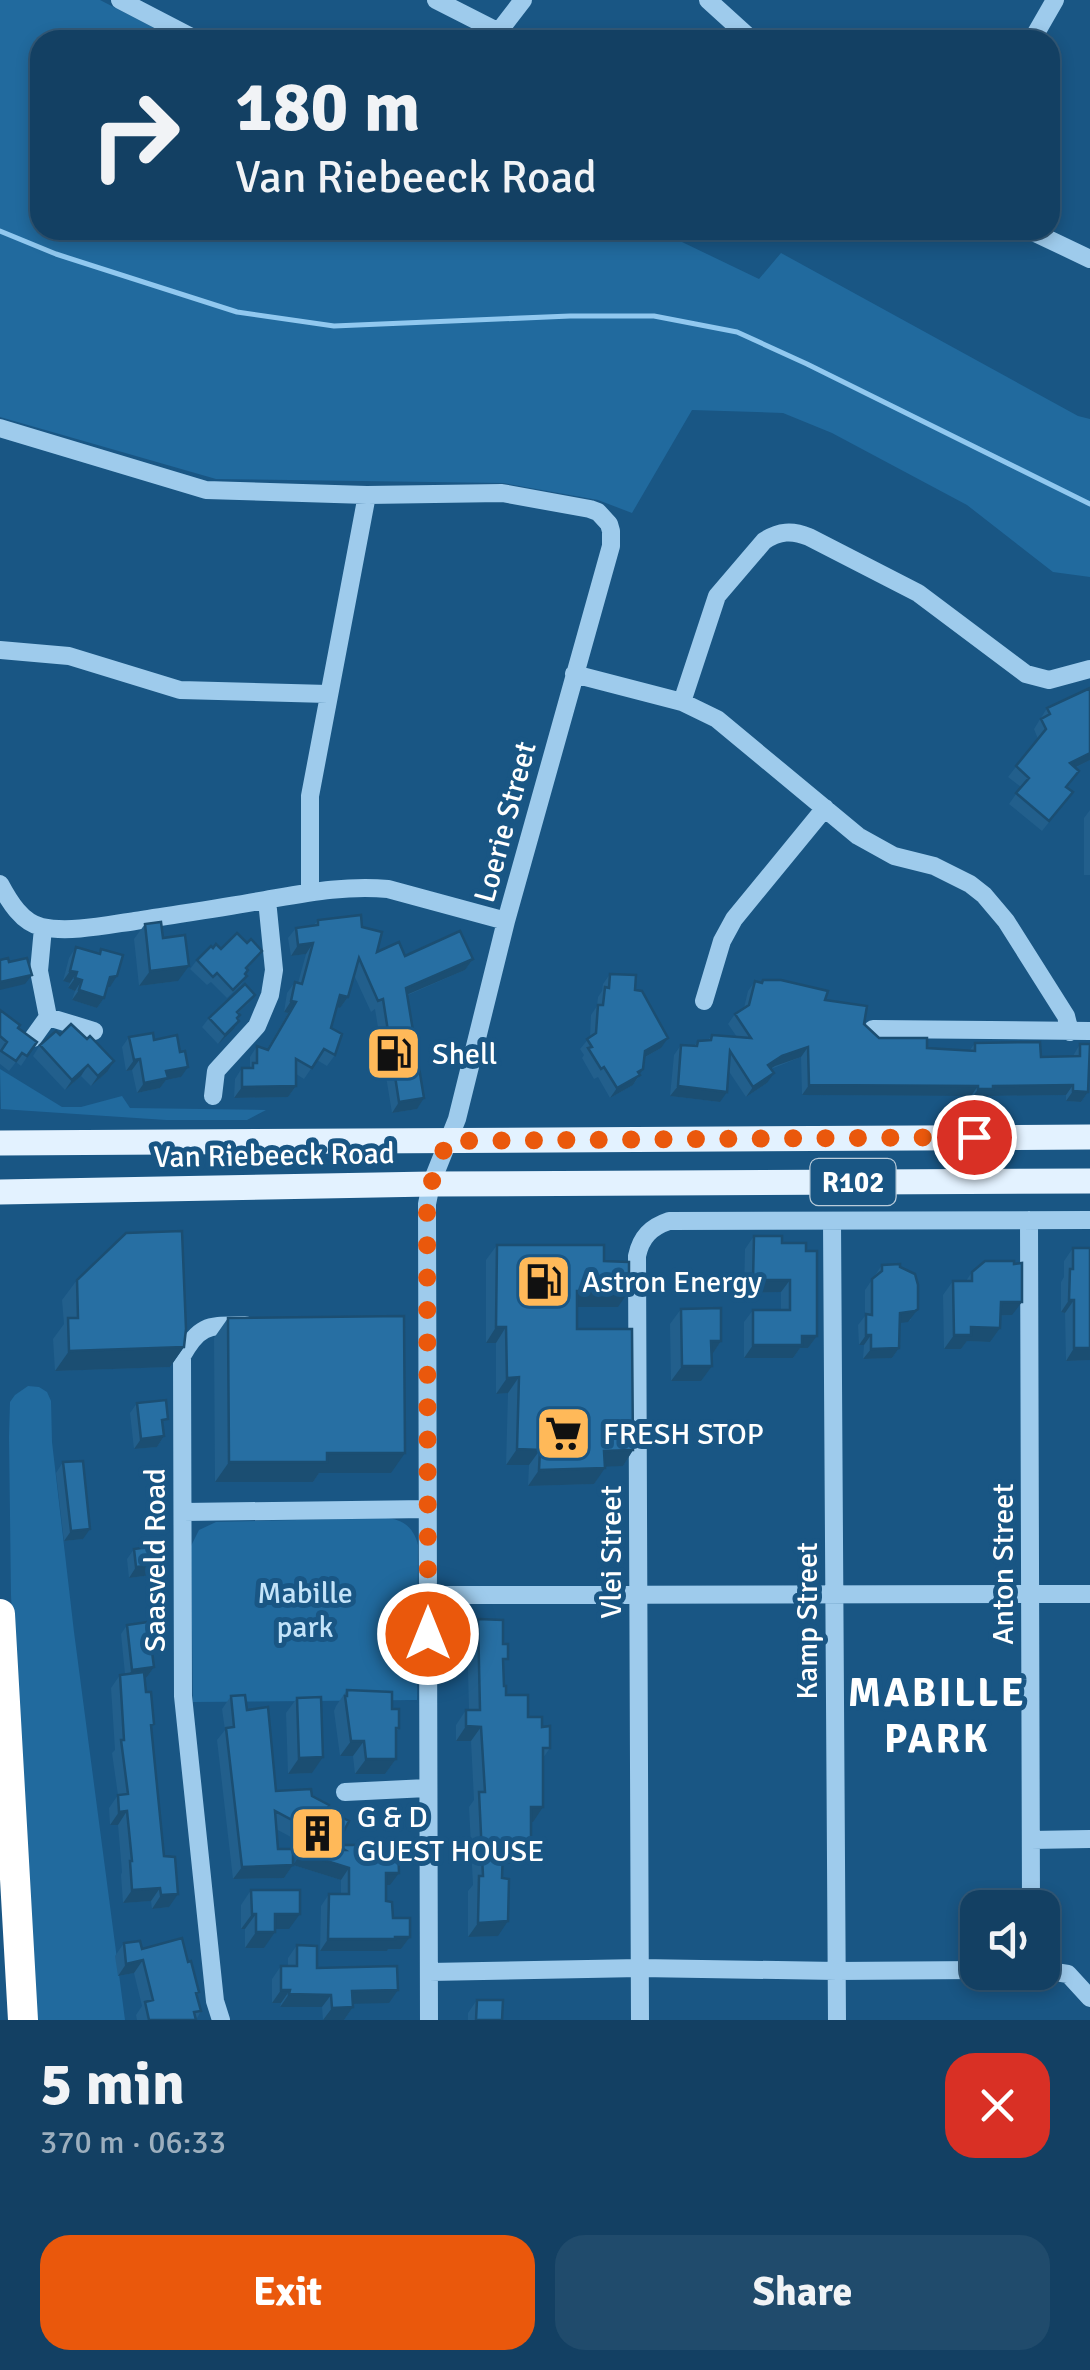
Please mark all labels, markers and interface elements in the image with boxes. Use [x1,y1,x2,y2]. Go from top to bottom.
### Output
text: 180 m [235,64,420,150]
icon: right [70,70,200,200]
text: Van Riebeeck Road [235,150,597,205]
street label: Loerie Street [466,738,545,907]
fuel station icon: Shell [363,1024,423,1084]
place label: Shell [432,1036,497,1073]
pin [932,1095,1017,1180]
icon: arrive [947,1110,1002,1165]
street label: Van Riebeeck Road [153,1135,395,1176]
road number: R102 [810,1159,896,1205]
fuel station icon: Astron Energy [513,1252,573,1312]
place label: Astron Energy [582,1264,762,1301]
supermarket icon: FRESH STOP [534,1404,594,1464]
place label: FRESH STOP [603,1416,764,1453]
street label: Saasveld Road [137,1468,174,1652]
street label: Anton Street [985,1483,1022,1645]
street label: Vlei Street [593,1485,630,1619]
street label: Kamp Street [789,1542,826,1700]
park label: Mabille park [257,1575,353,1646]
position arrow [376,1582,480,1686]
district label: MABILLE PARK [848,1668,1026,1764]
place label: G & D GUEST HOUSE [357,1799,544,1870]
building icon: G & D GUEST HOUSE [288,1804,348,1864]
map controls [960,1890,1060,1990]
button: sound [960,1890,1060,1990]
text: 5 min [40,2048,185,2122]
button: close [945,2053,1050,2158]
text: 370 m · 06:33 [40,2123,226,2162]
button: Exit [40,2235,535,2350]
button: Share [555,2235,1050,2350]

